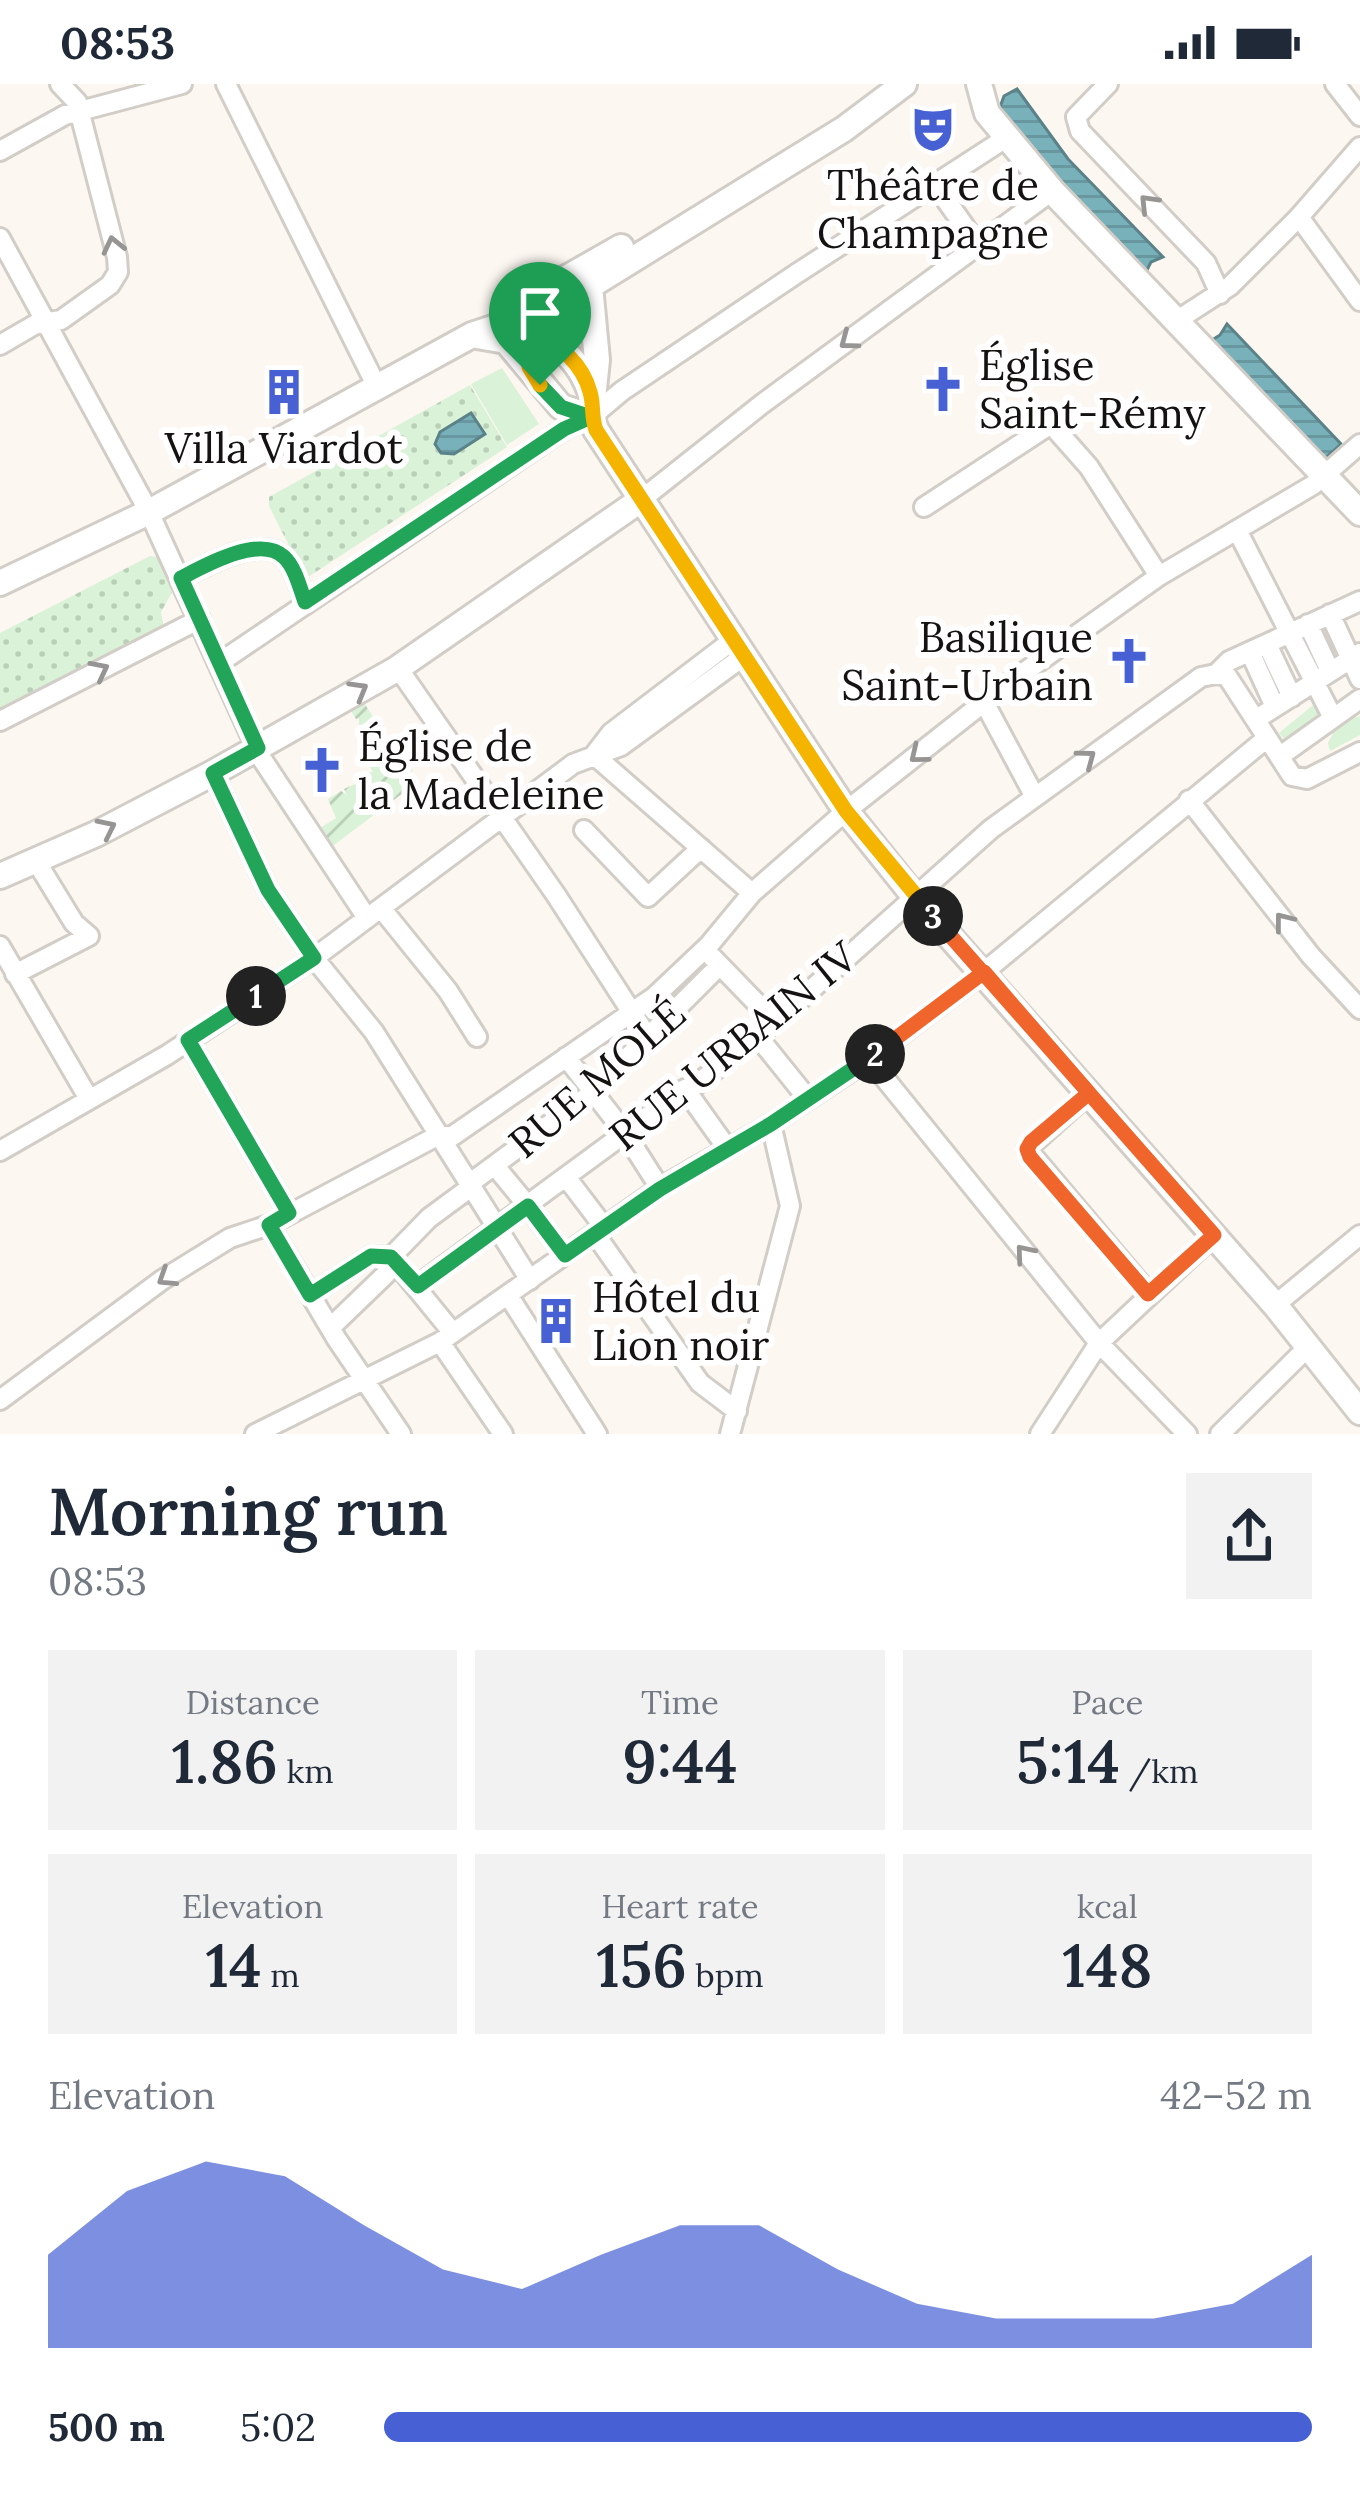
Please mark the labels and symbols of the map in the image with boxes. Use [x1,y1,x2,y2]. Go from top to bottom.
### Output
theatre icon: Théâtre de Champagne [908,104,958,154]
place label: Théâtre de Champagne [817,158,1049,260]
one-way arrow [1141,195,1163,216]
one-way arrow [101,235,126,255]
pin [489,262,591,385]
one-way arrow [840,326,861,348]
place label: Église Saint-Rémy [979,338,1207,440]
church icon: Église Saint-Rémy [918,364,968,414]
building icon: Villa Viardot [259,367,309,417]
place label: Villa Viardot [164,421,404,475]
place label: Basilique Saint-Urbain [841,610,1093,712]
church icon: Basilique Saint-Urbain [1104,636,1154,686]
one-way arrow [87,661,109,684]
one-way arrow [346,682,368,705]
place label: Église de la Madeleine [358,719,605,821]
one-way arrow [909,741,931,762]
church icon: Église de la Madeleine [297,745,347,795]
one-way arrow [1074,751,1096,772]
one-way arrow [94,819,116,842]
pin: 3 [903,886,963,946]
one-way arrow [1276,912,1297,934]
street label: RUE URBAIN IV [598,929,869,1162]
pin: 1 [226,966,286,1026]
street label: RUE MOLÉ [498,987,696,1169]
pin: 2 [845,1024,905,1084]
one-way arrow [1017,1245,1039,1267]
one-way arrow [157,1264,179,1286]
place label: Hôtel du Lion noir [592,1270,769,1372]
building icon: Hôtel du Lion noir [531,1296,581,1346]

